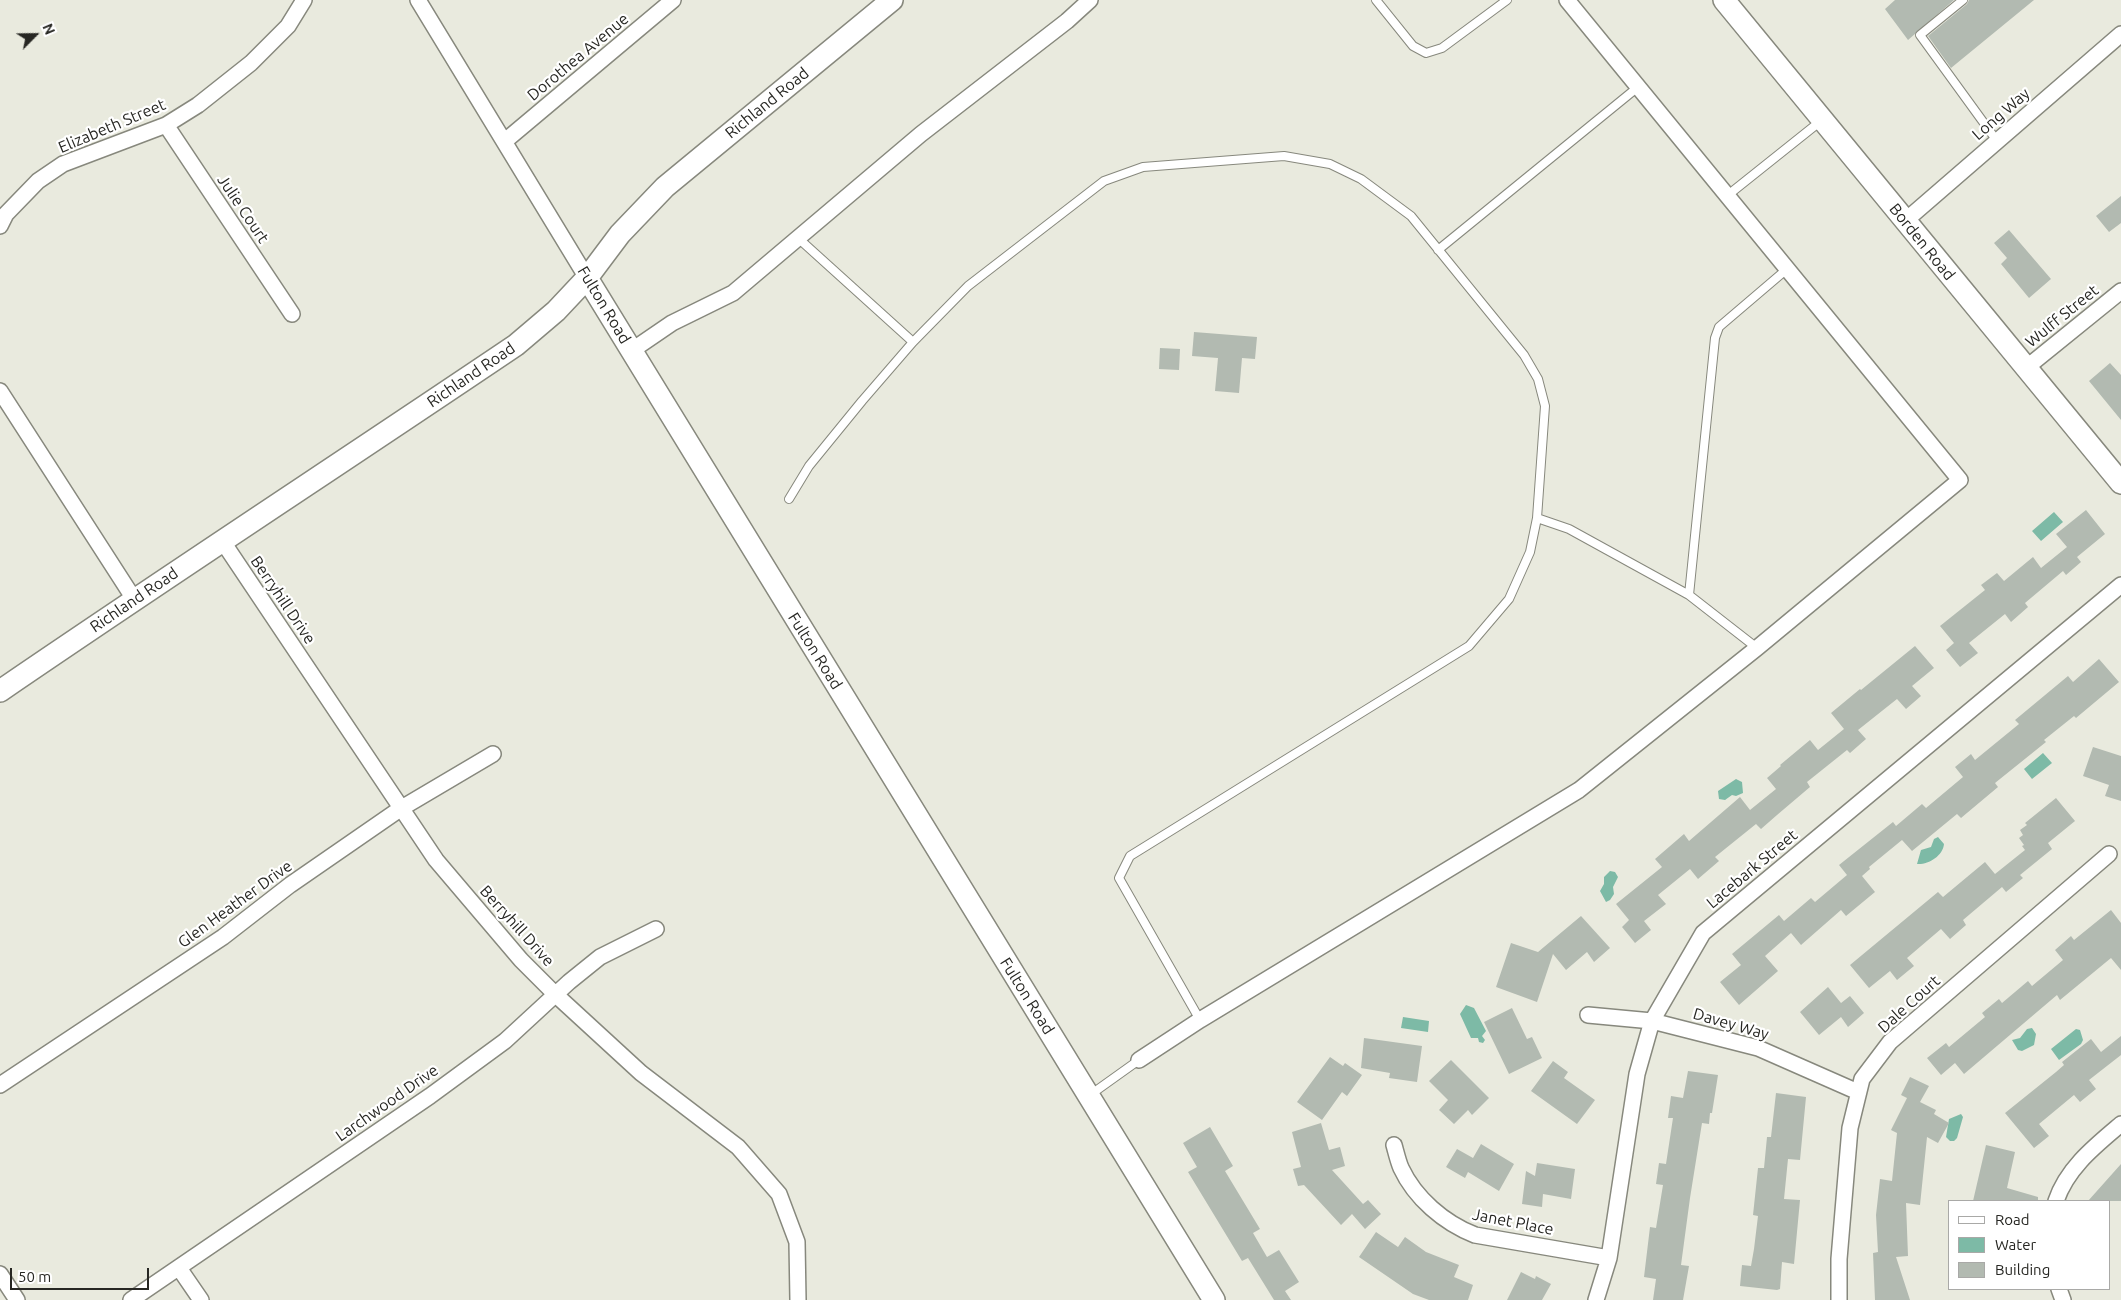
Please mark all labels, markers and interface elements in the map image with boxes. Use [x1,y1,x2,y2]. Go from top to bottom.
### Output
street label: Dorothea Avenue [524,9,632,105]
north arrow [10,10,60,60]
text: N [39,21,58,37]
street label: Richland Road [721,63,813,143]
street label: Long Way [1968,84,2034,144]
street label: Elizabeth Street [56,95,168,157]
street label: Julie Court [213,171,273,247]
street label: Borden Road [1885,200,1959,284]
street label: Fulton Road [573,263,635,347]
street label: Wulff Street [2022,281,2102,351]
street label: Richland Road [423,339,519,411]
street label: Berryhill Drive [247,552,319,648]
street label: Richland Road [86,564,182,636]
street label: Fulton Road [784,609,846,693]
street label: Lacebark Street [1703,825,1801,913]
street label: Glen Heather Drive [174,856,296,952]
street label: Berryhill Drive [476,882,558,970]
street label: Fulton Road [996,954,1058,1038]
street label: Dale Court [1874,971,1944,1037]
street label: Davey Way [1691,1004,1771,1044]
street label: Larchwood Drive [332,1060,442,1146]
legend [1948,1200,2111,1290]
street label: Janet Place [1471,1205,1555,1239]
text: Road [1995,1211,2030,1228]
text: Water [1995,1236,2036,1253]
scale bar [12,1258,151,1290]
text: Building [1995,1261,2050,1278]
text: 50 m [18,1268,51,1285]

